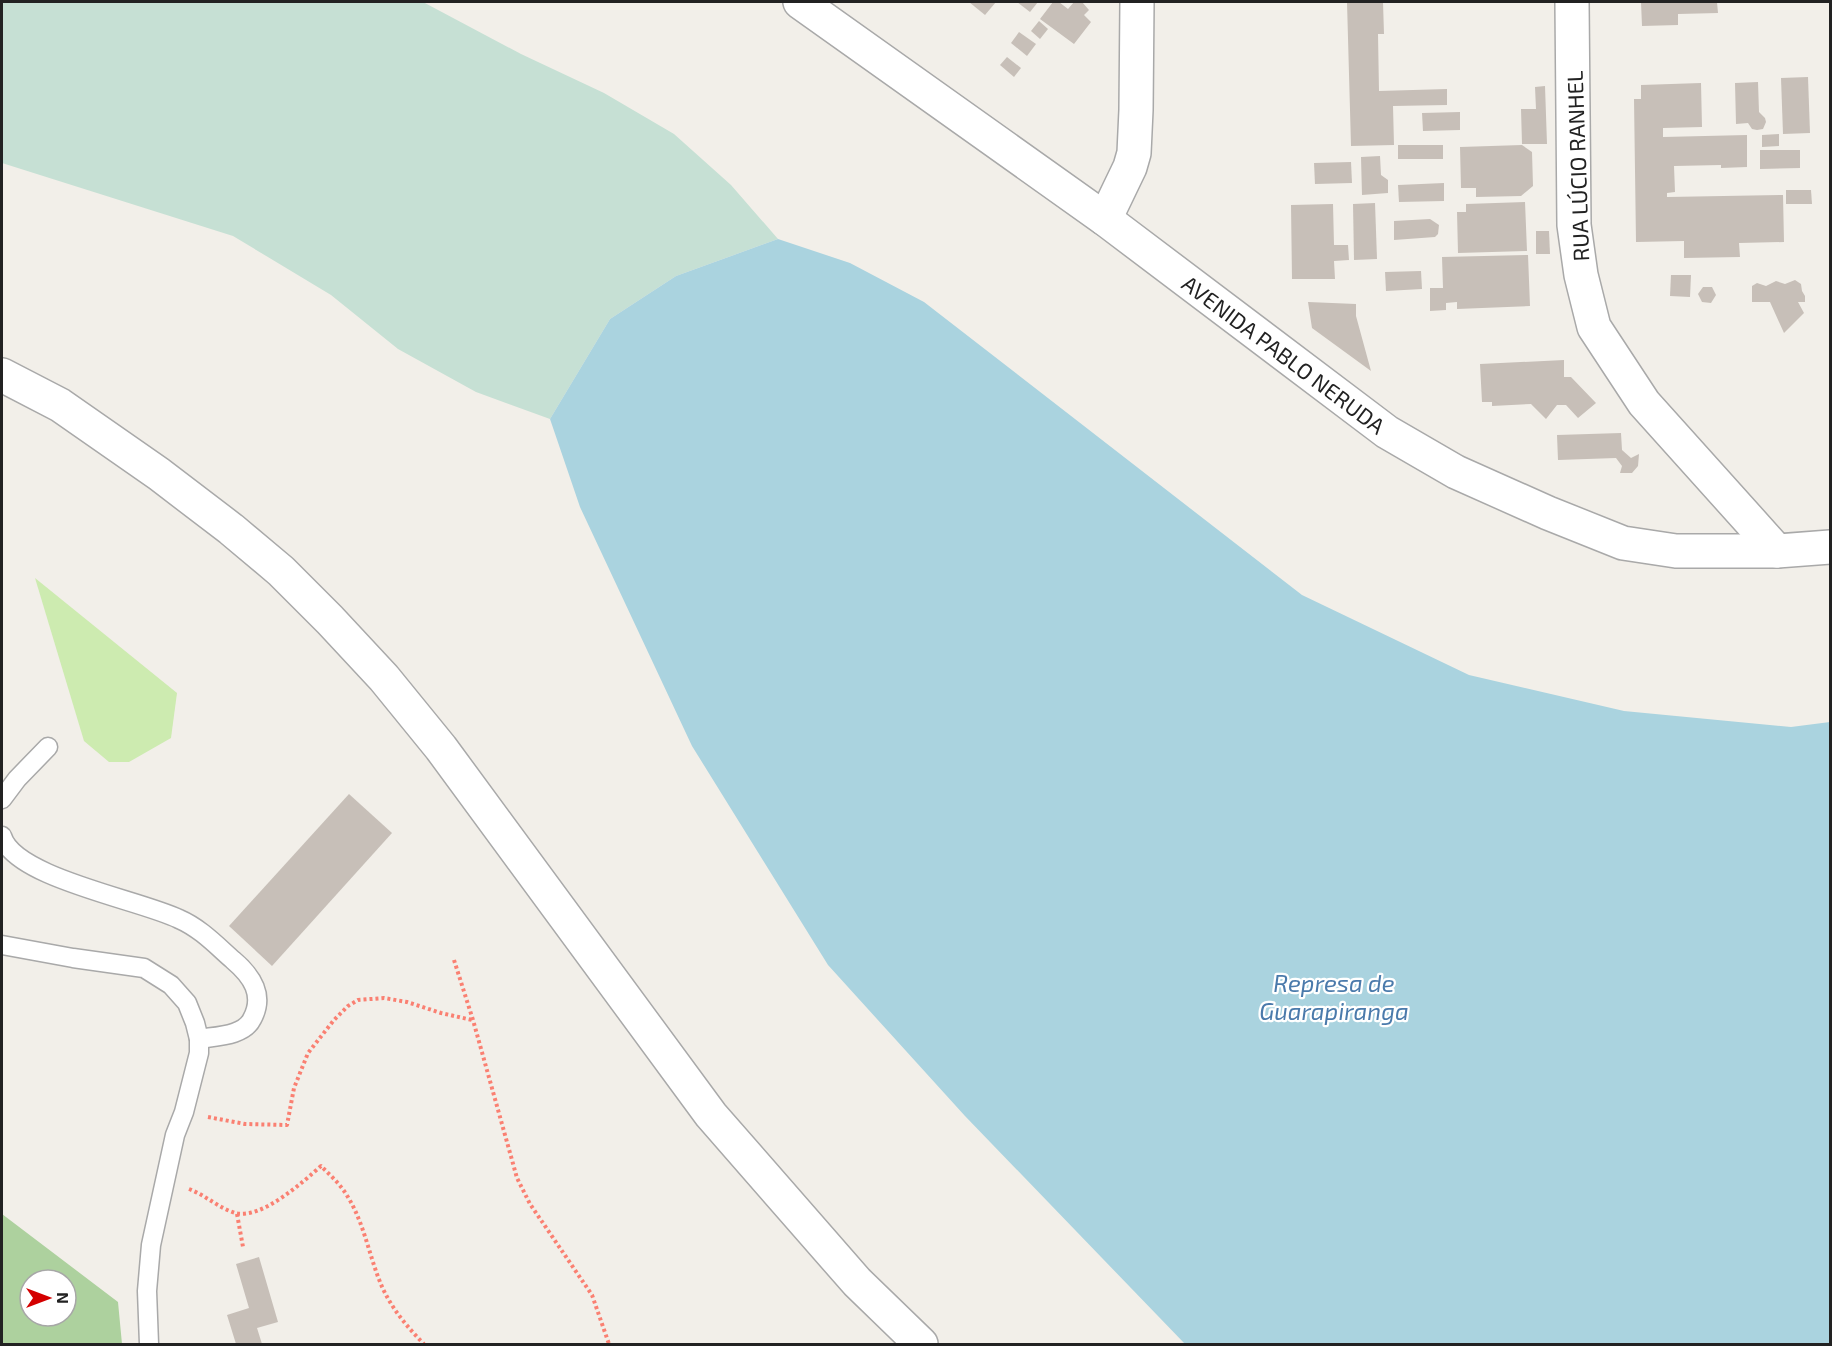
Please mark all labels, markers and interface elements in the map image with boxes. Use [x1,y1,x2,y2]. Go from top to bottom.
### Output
street label: RUA LÚCIO RANHEL [1561,70,1593,262]
street label: AVENIDA PABLO NERUDA [1178,269,1391,439]
water label: Represa de Guarapiranga [1259,968,1409,1025]
north arrow [18,1268,78,1328]
text: N [54,1292,73,1304]

